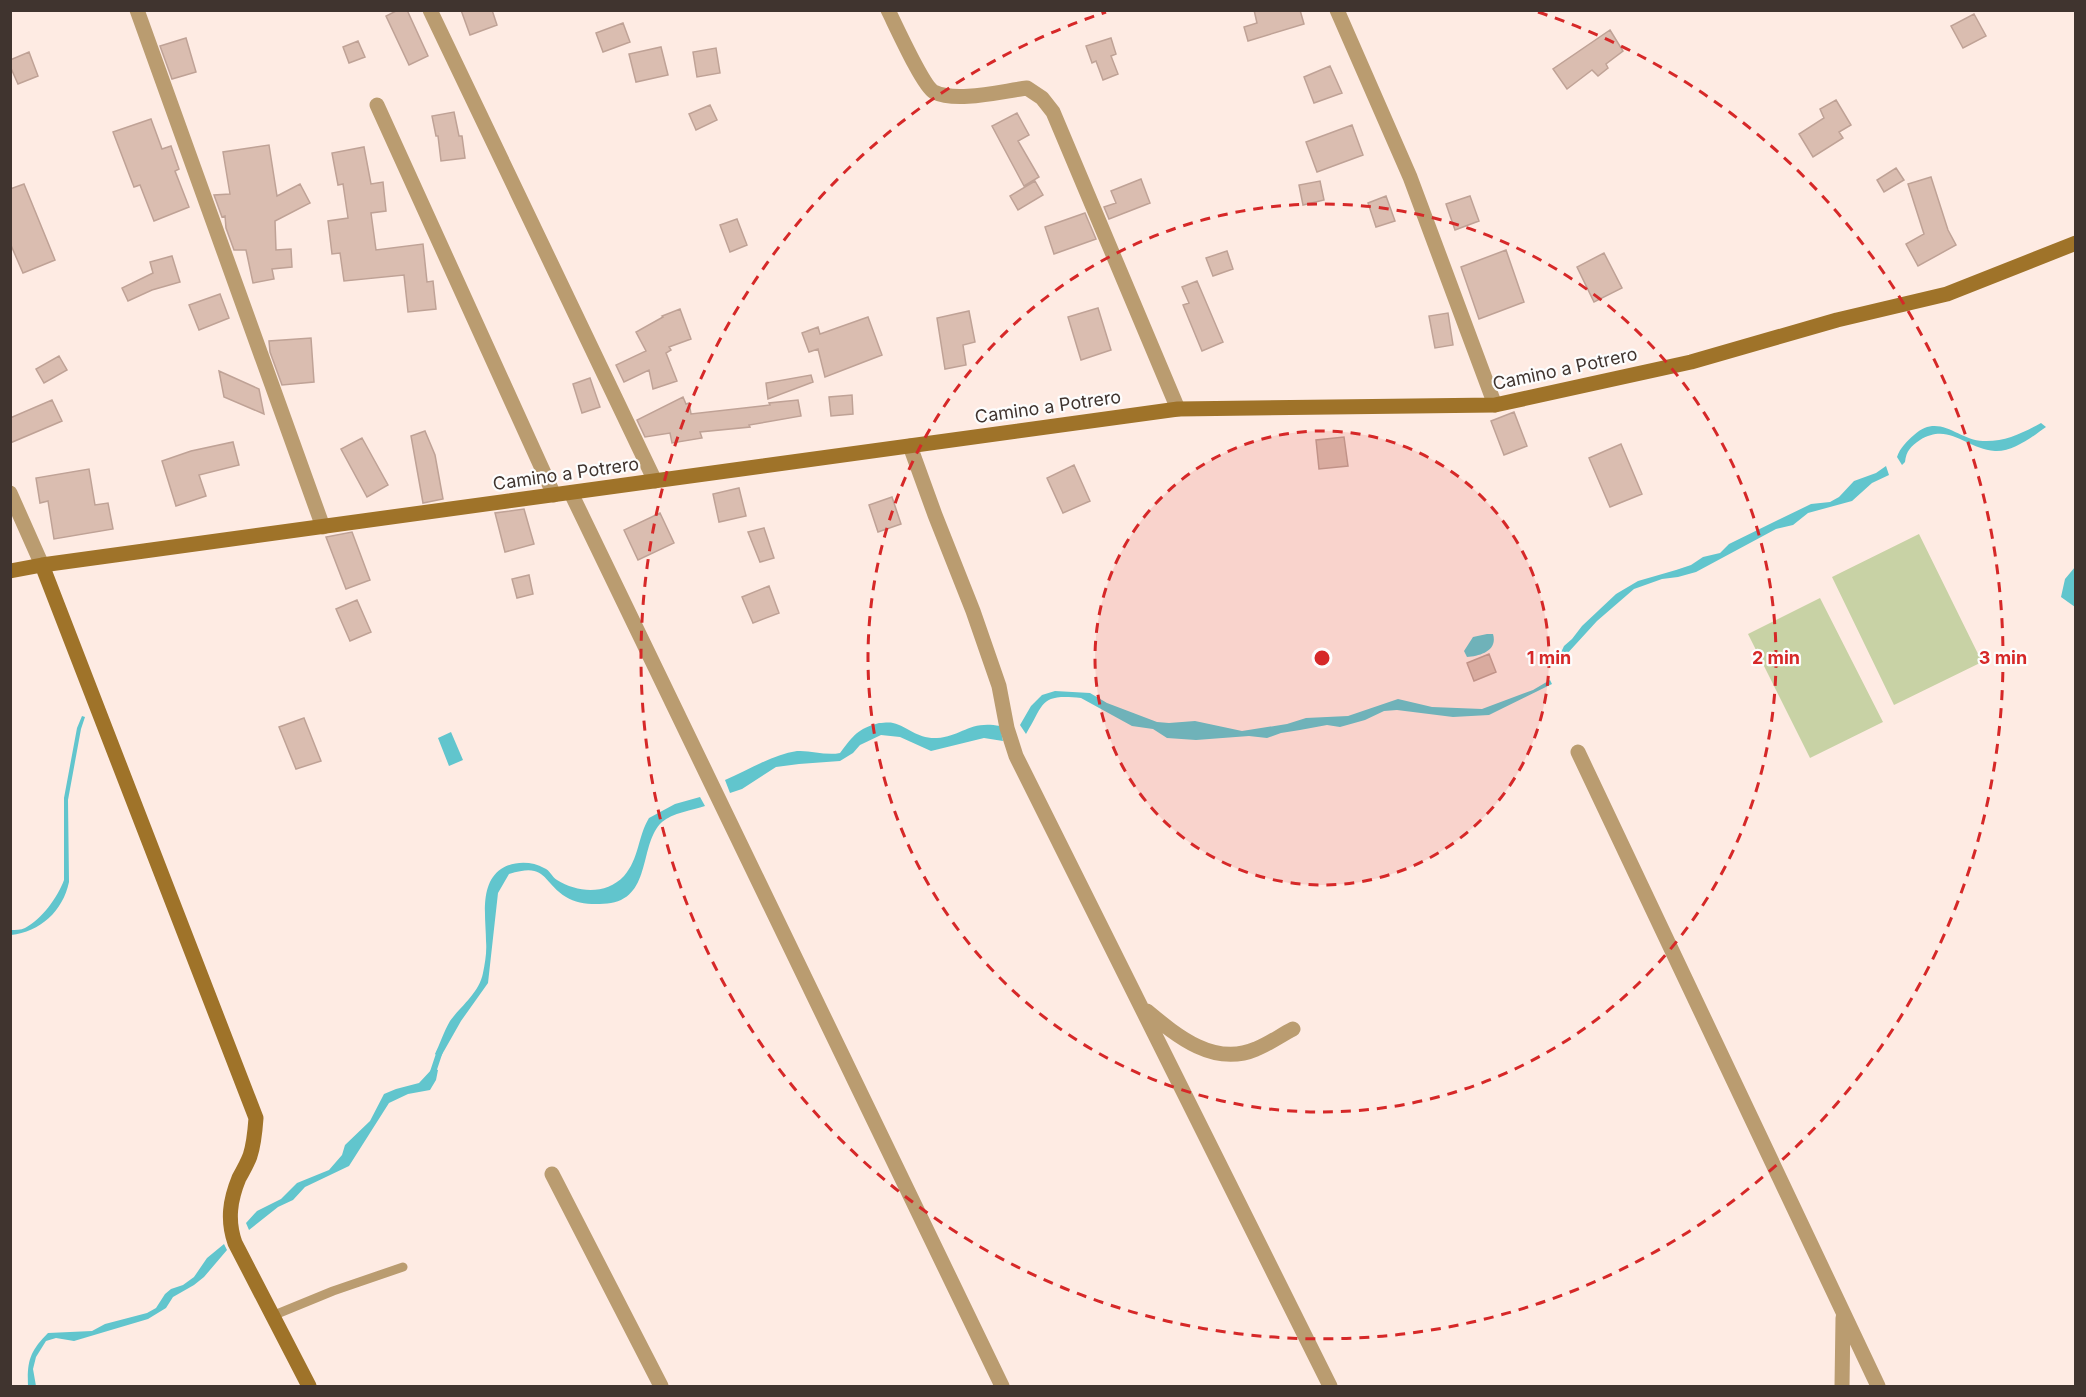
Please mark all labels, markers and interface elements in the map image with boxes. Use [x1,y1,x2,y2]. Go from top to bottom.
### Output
street label: Camino a Potrero [1491,343,1639,394]
street label: Camino a Potrero [973,386,1122,427]
street label: Camino a Potrero [491,453,640,494]
text: 1 min [1527,647,1571,668]
text: 2 min [1752,647,1800,668]
text: 3 min [1979,647,2027,668]
centre of rings [1312,648,1332,668]

